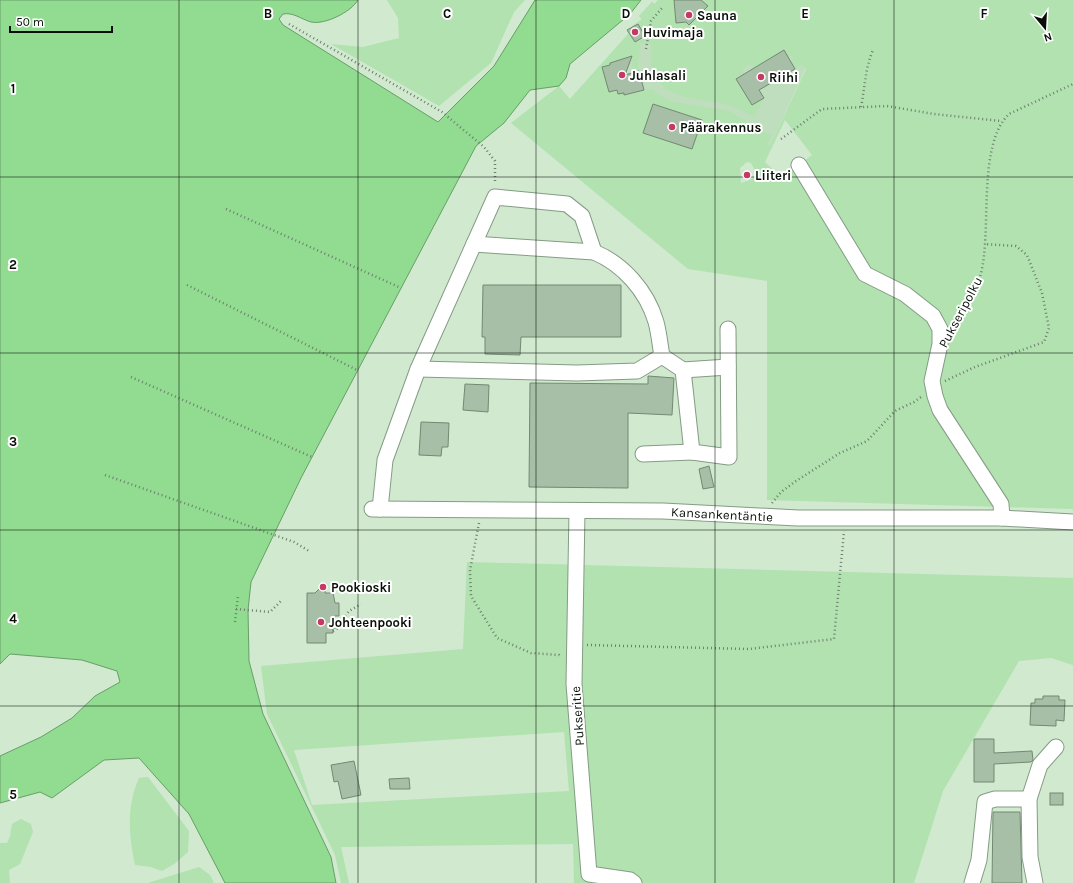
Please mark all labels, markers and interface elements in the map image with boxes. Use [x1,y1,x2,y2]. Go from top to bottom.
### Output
text: B [264,6,272,21]
text: C [443,6,451,21]
text: D [622,6,631,21]
text: E [801,6,809,21]
text: F [980,6,988,21]
scale bar [10,8,112,34]
place label: Sauna [697,8,737,23]
north arrow [1025,8,1065,48]
marker: Sauna [684,10,694,20]
text: 50 m [16,15,44,29]
place label: Huvimaja [643,25,703,40]
marker: Huvimaja [630,27,640,37]
text: N [1042,30,1054,44]
place label: Juhlasali [630,68,686,83]
marker: Juhlasali [617,70,627,80]
place label: Riihi [769,70,798,85]
marker: Riihi [756,72,766,82]
text: 1 [11,81,15,96]
place label: Päärakennus [680,120,761,135]
marker: Päärakennus [667,122,677,132]
place label: Liiteri [755,168,791,183]
marker: Liiteri [742,170,752,180]
text: 2 [9,257,17,272]
street label: Pukseripolku [936,274,985,350]
text: 3 [9,434,17,449]
street label: Kansankentäntie [671,504,774,525]
place label: Pookioski [331,580,391,595]
marker: Pookioski [318,582,328,592]
text: 4 [9,611,17,626]
place label: Johteenpooki [329,615,412,630]
marker: Johteenpooki [316,617,326,627]
street label: Pukseritie [568,685,587,746]
text: 5 [9,787,17,802]

